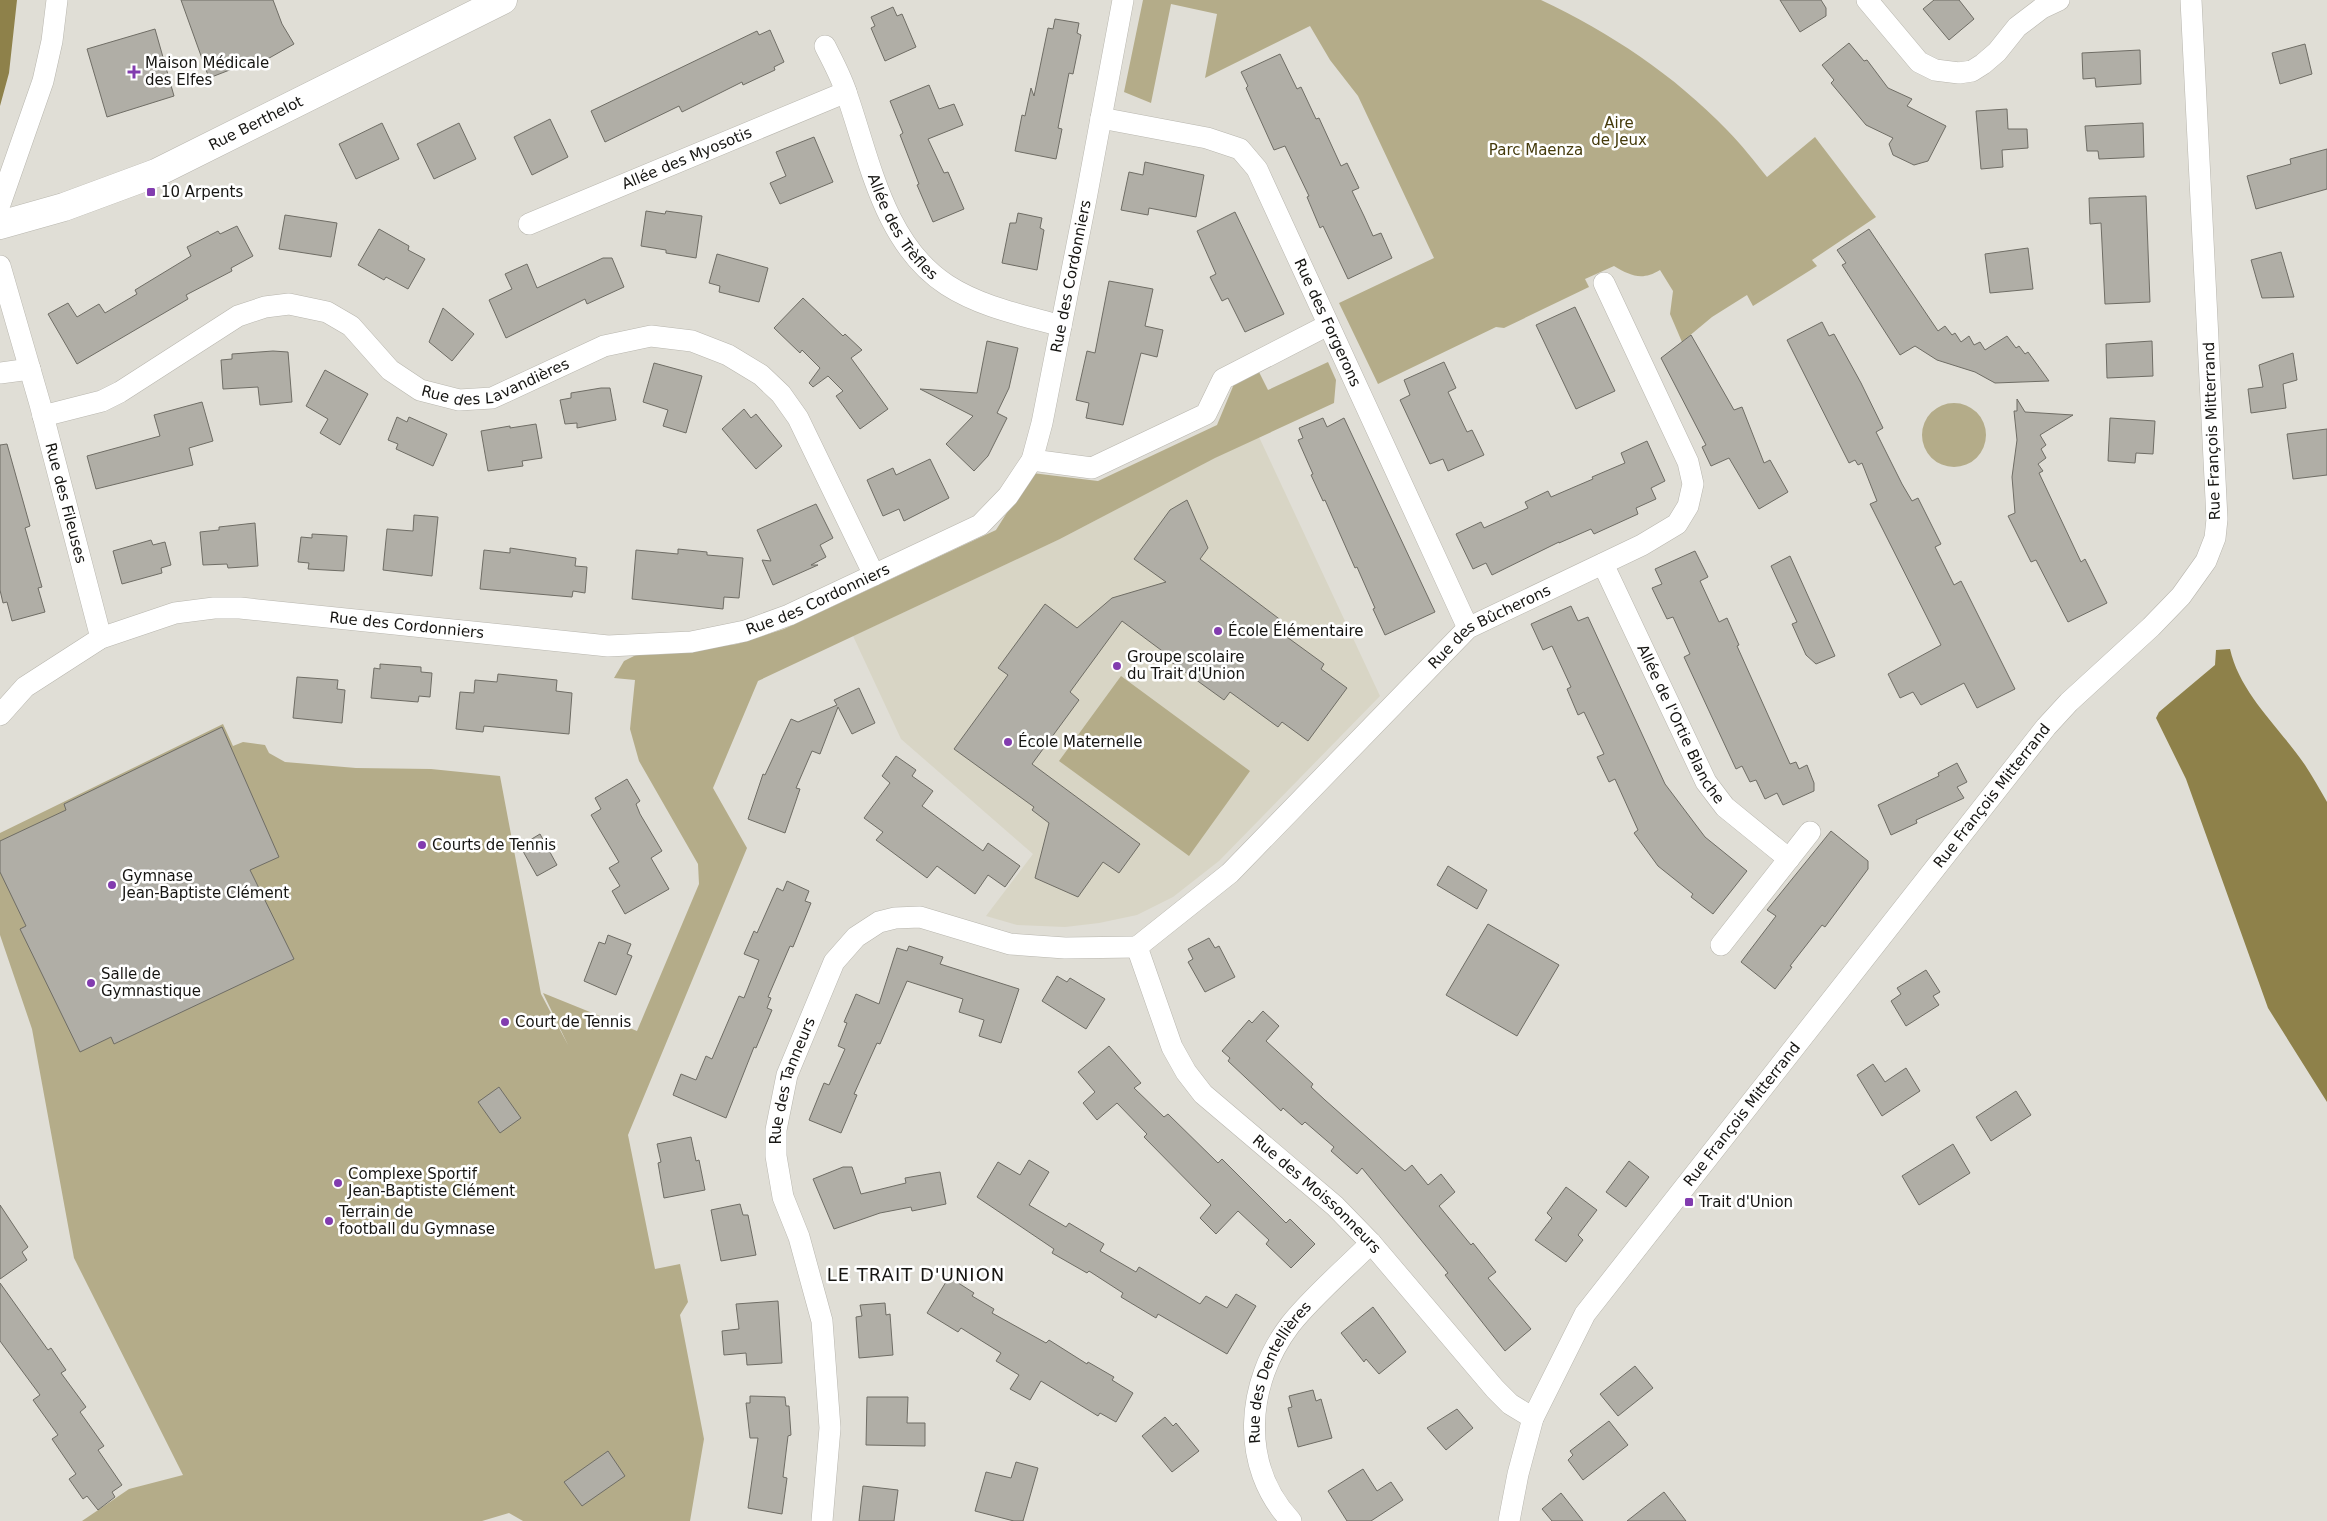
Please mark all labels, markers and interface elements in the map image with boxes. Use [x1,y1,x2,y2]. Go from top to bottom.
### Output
place label: Maison Médicale des Elfes [145,54,269,89]
marker: Maison Médicale des Elfes [127,65,141,79]
street label: Rue Berthelot [206,92,306,154]
park label: Aire de Jeux [1591,114,1647,149]
street label: Allée des Myosotis [619,123,755,193]
park label: Parc Maenza [1489,141,1583,159]
street label: Allée des Trèfles [864,171,941,284]
place label: 10 Arpents [161,183,243,201]
marker: 10 Arpents [145,186,157,198]
street label: Rue des Cordonniers [1047,198,1095,354]
street label: Rue des Forgerons [1290,256,1365,390]
street label: Rue François Mitterrand [2200,342,2224,520]
street label: Rue des Lavandières [419,354,572,410]
street label: Rue des Fileuses [41,441,90,566]
street label: Rue des Cordonniers [744,560,893,639]
street label: Rue des Bûcherons [1424,581,1554,673]
street label: Rue des Cordonniers [329,608,485,642]
place label: École Élémentaire [1228,621,1364,640]
marker: École Élémentaire [1212,625,1224,637]
street label: Allée de l'Ortie Blanche [1633,642,1728,807]
place label: Groupe scolaire du Trait d'Union [1127,648,1245,683]
marker: Groupe scolaire du Trait d'Union [1111,660,1123,672]
street label: Rue François Mitterrand [1930,720,2054,872]
place label: École Maternelle [1018,732,1143,751]
marker: École Maternelle [1002,736,1014,748]
place label: Courts de Tennis [432,836,556,854]
marker: Courts de Tennis [416,839,428,851]
place label: Gymnase Jean-Baptiste Clément [121,867,289,902]
marker: Gymnase Jean-Baptiste Clément [106,879,118,891]
place label: Salle de Gymnastique [101,965,201,1000]
marker: Salle de Gymnastique [85,977,97,989]
place label: Court de Tennis [515,1013,632,1031]
street label: Rue des Tanneurs [767,1014,819,1145]
marker: Court de Tennis [499,1016,511,1028]
street label: Rue François Mitterrand [1680,1039,1804,1190]
street label: Rue des Moissonneurs [1249,1131,1385,1257]
place label: Complexe Sportif Jean-Baptiste Clément [347,1165,515,1200]
marker: Complexe Sportif Jean-Baptiste Clément [332,1177,344,1189]
place label: Trait d'Union [1698,1193,1793,1211]
marker: Trait d'Union [1683,1196,1695,1208]
place label: Terrain de football du Gymnase [338,1203,495,1238]
marker: Terrain de football du Gymnase [323,1215,335,1227]
district label: LE TRAIT D'UNION [827,1264,1005,1285]
street label: Rue des Dentellières [1245,1297,1315,1444]

